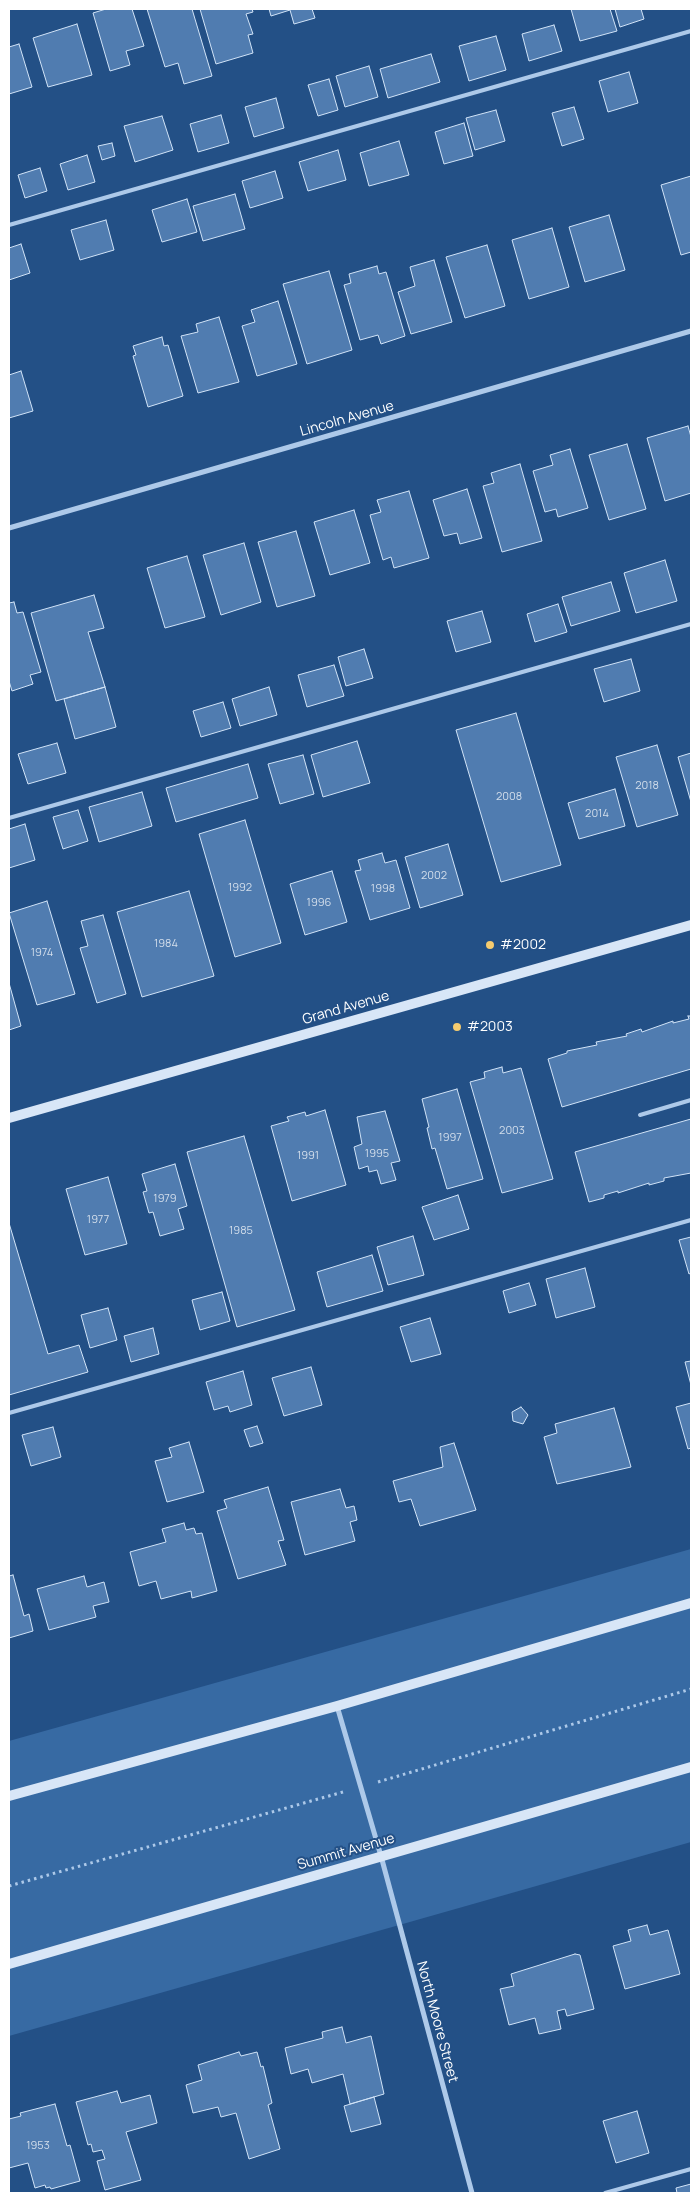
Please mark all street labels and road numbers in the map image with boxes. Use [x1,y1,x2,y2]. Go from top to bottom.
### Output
street label: Lincoln Avenue [298,398,396,440]
street label: Grand Avenue [301,988,391,1028]
street label: Summit Avenue [295,1830,397,1874]
street label: North Moore Street [413,1959,461,2085]

